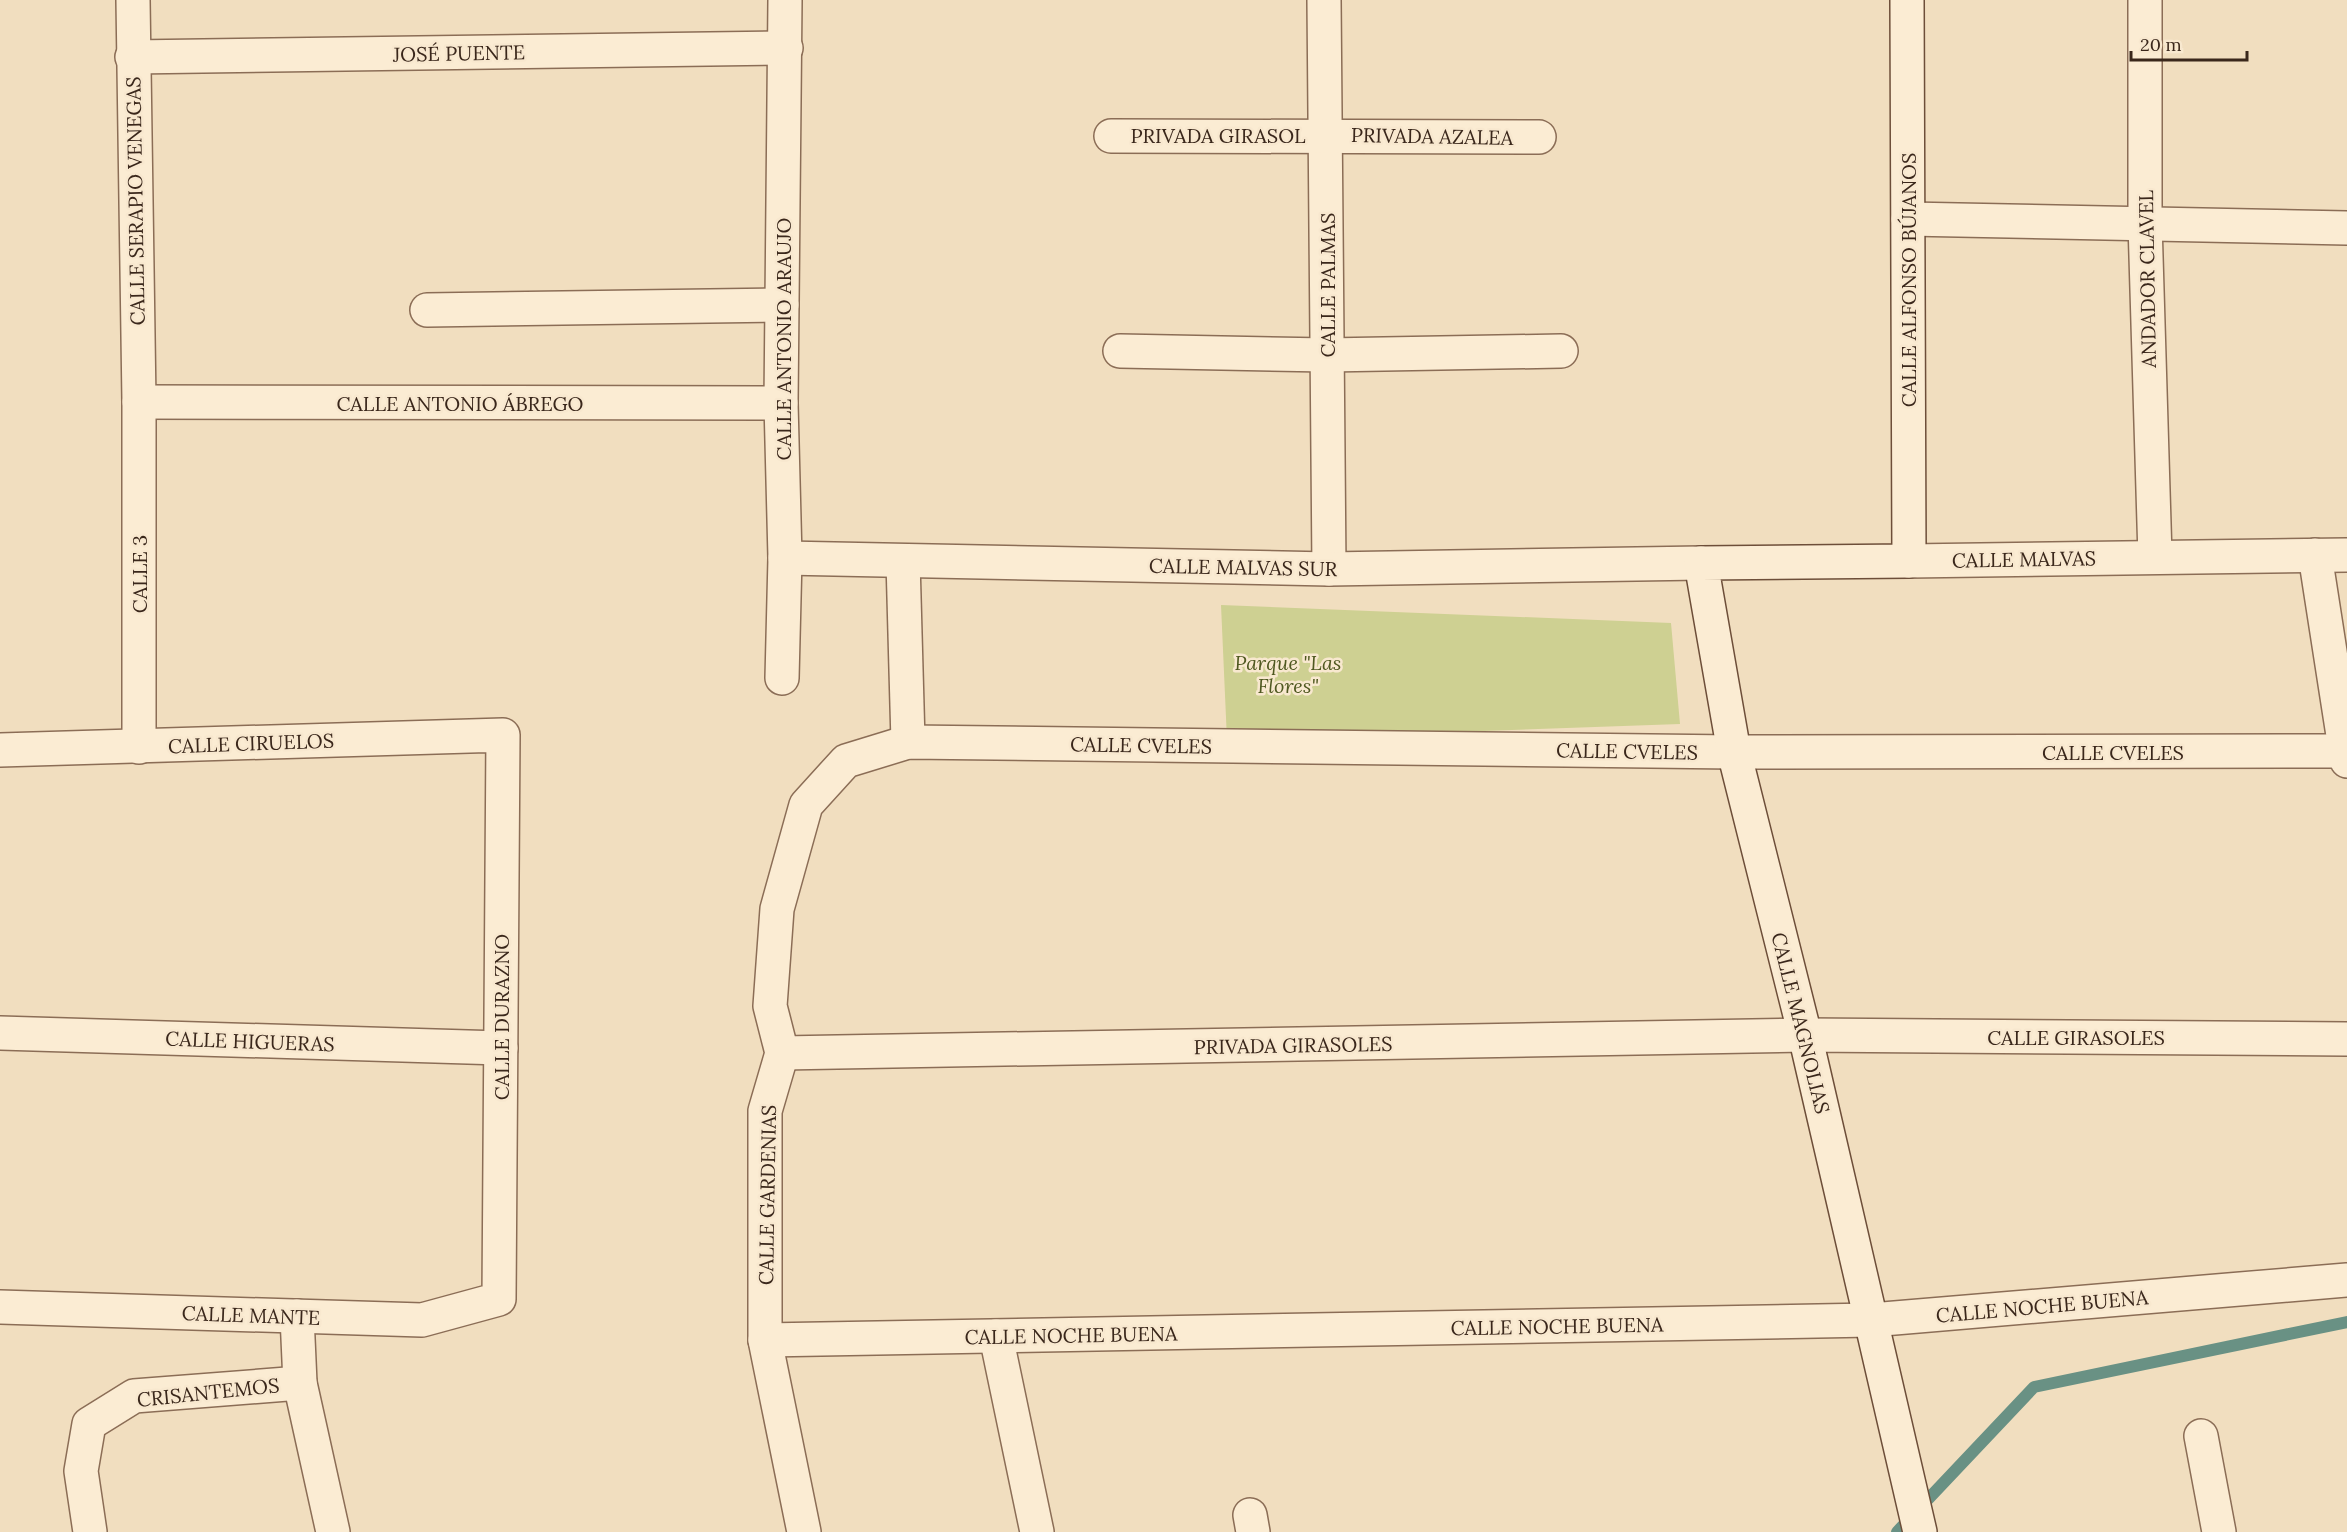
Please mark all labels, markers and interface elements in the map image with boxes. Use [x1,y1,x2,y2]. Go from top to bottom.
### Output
scale bar [2131,24,2246,62]
text: 20 m [2140,33,2182,56]
street label: JOSÉ PUENTE [392,39,525,67]
street label: CALLE SERAPIO VENEGAS [120,76,150,326]
street label: PRIVADA AZALEA [1351,122,1514,150]
street label: PRIVADA GIRASOL [1131,123,1306,148]
street label: CALLE ALFONSO BÚJANOS [1896,153,1921,407]
street label: ANDADOR CLAVEL [2133,189,2161,369]
street label: CALLE PALMAS [1315,213,1340,357]
street label: CALLE ANTONIO ARAUJO [771,218,796,460]
street label: CALLE ANTONIO ÁBREGO [337,391,583,416]
street label: CALLE 3 [127,535,152,613]
street label: CALLE MALVAS [1952,545,2096,573]
street label: CALLE MALVAS SUR [1149,553,1338,581]
park label: Parque "Las Flores" [1235,650,1341,698]
street label: CALLE CIRUELOS [168,728,334,758]
street label: CALLE CVELES [1070,731,1212,759]
street label: CALLE CVELES [1556,737,1698,765]
street label: CALLE CVELES [2042,740,2184,765]
street label: CALLE MAGNOLIAS [1766,930,1836,1116]
street label: CALLE DURAZNO [489,934,514,1100]
street label: CALLE GIRASOLES [1987,1025,2165,1050]
street label: CALLE HIGUERAS [165,1026,335,1056]
street label: PRIVADA GIRASOLES [1193,1031,1393,1059]
street label: CALLE GARDENIAS [753,1105,781,1285]
street label: CALLE NOCHE BUENA [1935,1284,2150,1328]
street label: CALLE MANTE [181,1300,321,1330]
street label: CALLE NOCHE BUENA [1450,1312,1664,1340]
street label: CALLE NOCHE BUENA [964,1321,1178,1349]
street label: CRISANTEMOS [136,1372,280,1412]

